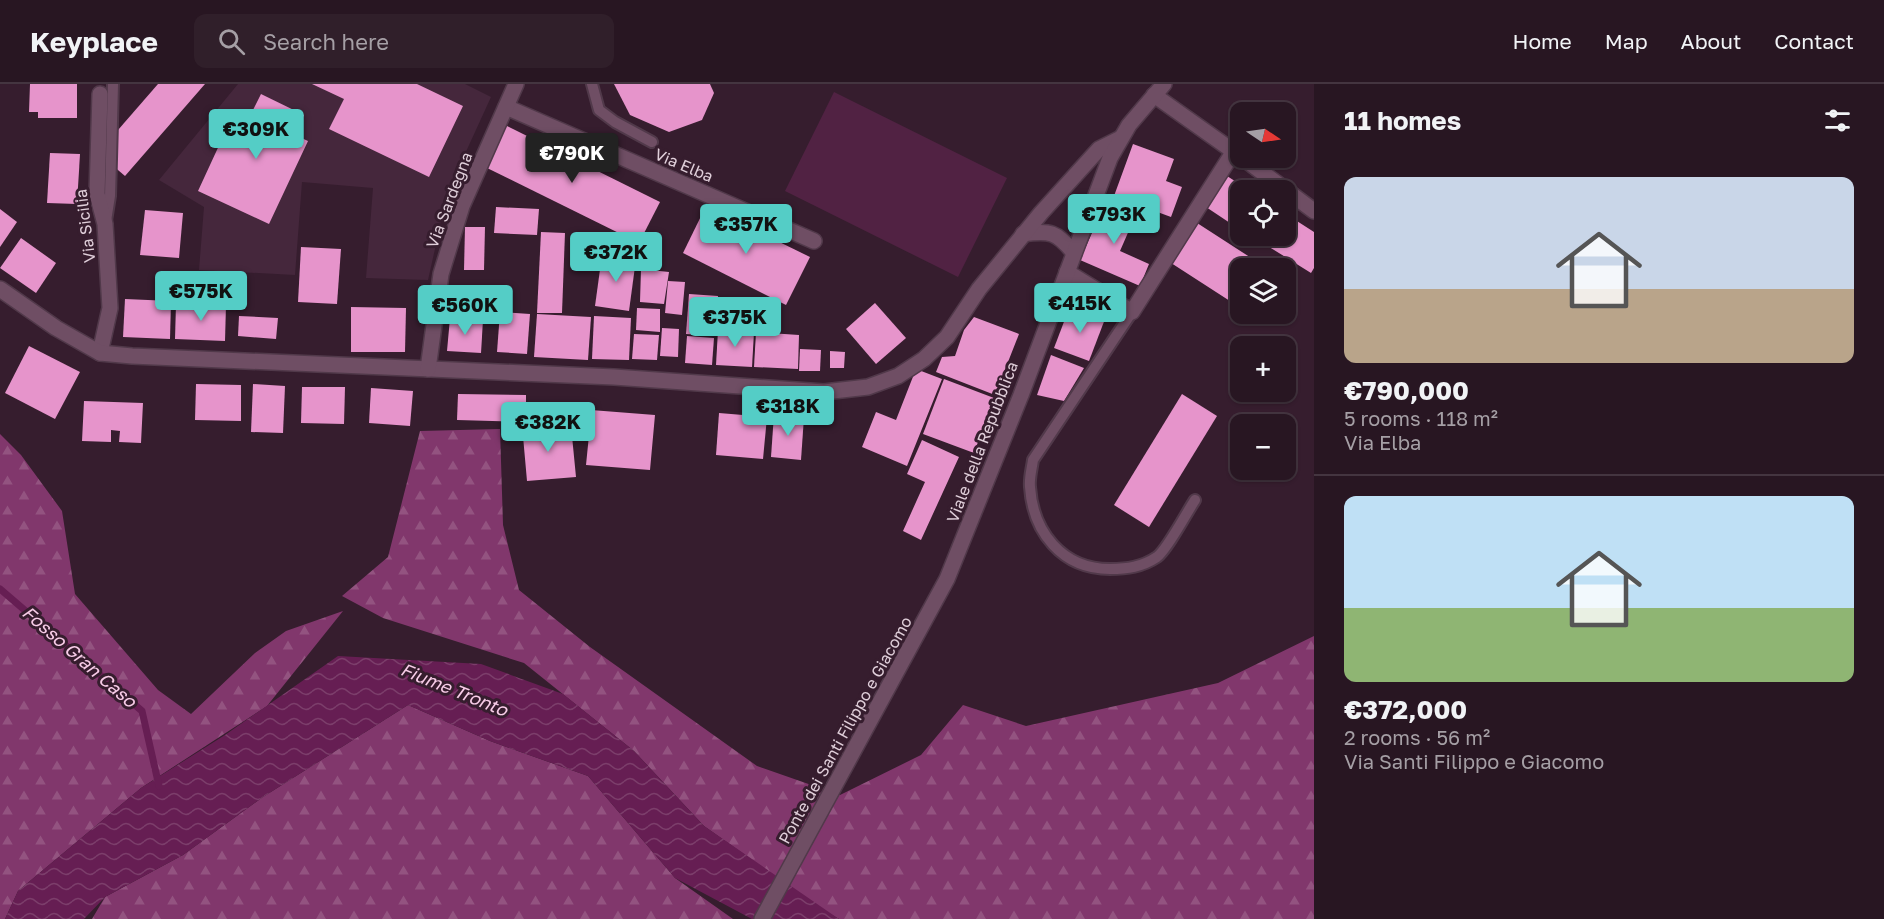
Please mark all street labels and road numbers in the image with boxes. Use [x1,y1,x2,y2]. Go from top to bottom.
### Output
street label: Via Elba [652,144,716,186]
street label: Via Sardegna [422,149,476,251]
street label: Via Sicilia [71,188,99,264]
street label: Viale della Repubblica [942,359,1022,525]
street label: Ponte dei Santi Filippo e Giacomo [774,613,916,847]

